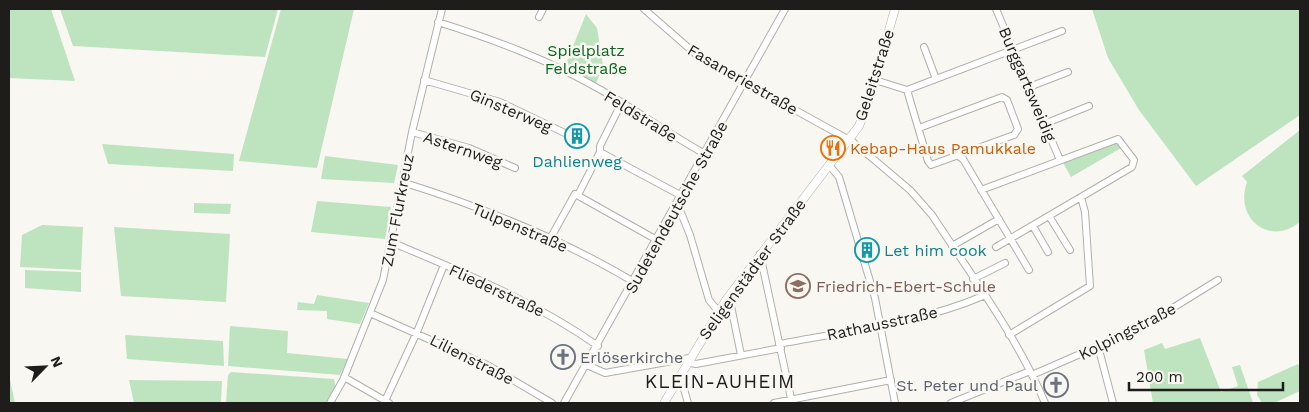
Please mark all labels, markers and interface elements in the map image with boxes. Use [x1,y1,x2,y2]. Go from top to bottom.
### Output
street label: Burggartsweidig [995,24,1060,145]
street label: Geleitstraße [851,27,898,124]
street label: Fasaneriestraße [684,40,801,119]
park label: Spielplatz Feldstraße [545,41,627,78]
street label: Ginsterweg [467,85,555,136]
street label: Feldstraße [601,86,681,146]
street label: Sudetendeutsche Straße [621,118,732,297]
building icon: Dahlienweg [564,123,590,149]
street label: Asternweg [421,127,505,172]
restaurant icon: Kebap-Haus Pamukkale [820,135,846,161]
place label: Kebap-Haus Pamukkale [850,139,1036,158]
street label: Zum Flurkreuz [377,152,418,268]
place label: Dahlienweg [532,152,622,171]
street label: Seligenstädter Straße [695,195,810,343]
street label: Tulpenstraße [469,199,571,256]
building icon: Let him cook [854,237,880,263]
place label: Let him cook [884,241,987,260]
street label: Fliederstraße [446,260,548,321]
school or university icon: Friedrich-Ebert-Schule [785,273,811,299]
place label: Friedrich-Ebert-Schule [816,277,996,296]
street label: Kolpingstraße [1075,299,1179,364]
street label: Rathausstraße [825,302,939,345]
street label: Lilienstraße [427,330,517,389]
north arrow [20,342,70,392]
church icon: Erlöserkirche [550,344,576,370]
place label: Erlöserkirche [580,348,683,367]
text: N [47,354,66,370]
scale bar [1129,360,1283,392]
text: 200 m [1136,368,1183,386]
district label: KLEIN-AUHEIM [645,370,795,393]
church icon: St. Peter und Paul [1043,372,1069,398]
place label: St. Peter und Paul [896,376,1038,395]

